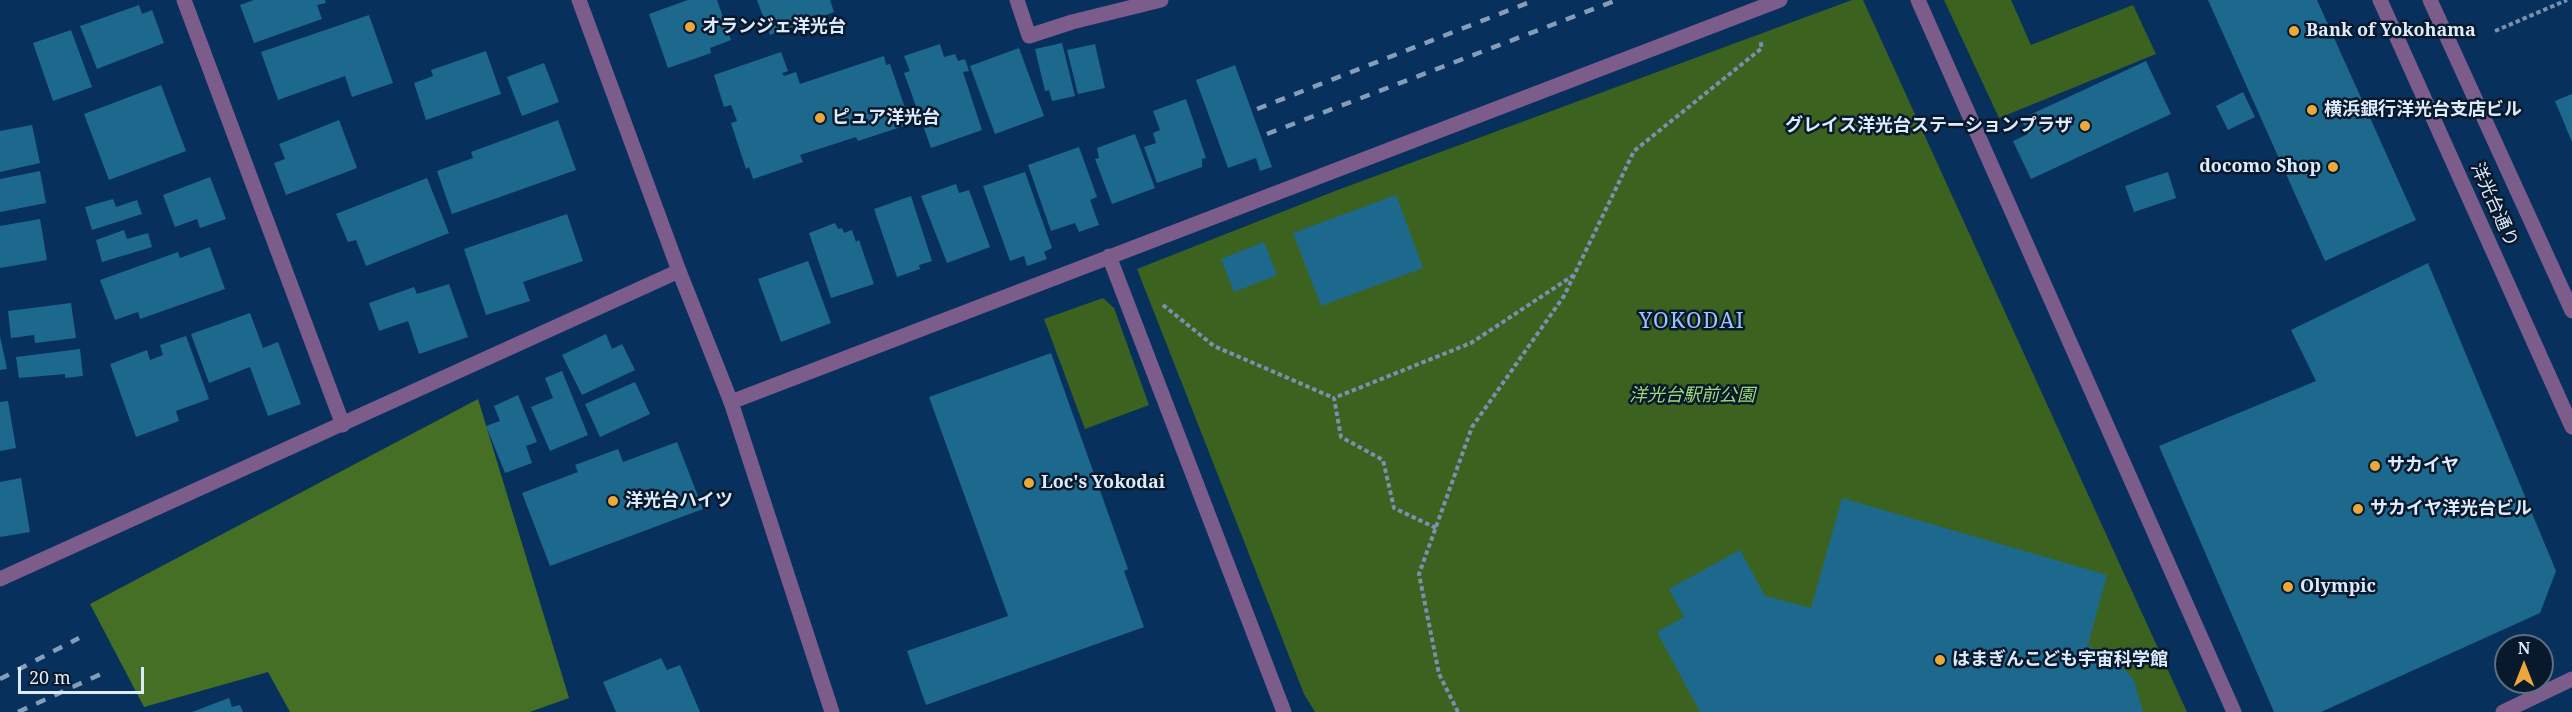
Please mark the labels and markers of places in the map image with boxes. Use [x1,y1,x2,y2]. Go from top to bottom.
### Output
place label: オランジェ洋光台 [702,16,846,38]
marker: オランジェ洋光台 [683,20,697,34]
place label: Bank of Yokohama [2306,20,2476,42]
marker: Bank of Yokohama [2287,24,2301,38]
place label: 横浜銀行洋光台支店ビル [2324,99,2522,121]
marker: 横浜銀行洋光台支店ビル [2305,103,2319,117]
place label: ピュア洋光台 [832,107,940,129]
marker: ピュア洋光台 [813,111,827,125]
place label: グレイス洋光台ステーションプラザ [1785,115,2073,137]
marker: グレイス洋光台ステーションプラザ [2078,119,2092,133]
place label: docomo Shop [2199,156,2321,178]
marker: docomo Shop [2326,160,2340,174]
place label: サカイヤ [2387,455,2459,477]
marker: サカイヤ [2368,459,2382,473]
place label: Loc's Yokodai [1041,472,1165,494]
marker: Loc's Yokodai [1022,476,1036,490]
place label: 洋光台ハイツ [625,490,733,512]
marker: 洋光台ハイツ [606,494,620,508]
place label: サカイヤ洋光台ビル [2370,498,2532,520]
marker: サカイヤ洋光台ビル [2351,502,2365,516]
place label: Olympic [2300,576,2376,598]
marker: Olympic [2281,580,2295,594]
place label: はまぎんこども宇宙科学館 [1952,649,2168,671]
marker: はまぎんこども宇宙科学館 [1933,653,1947,667]

